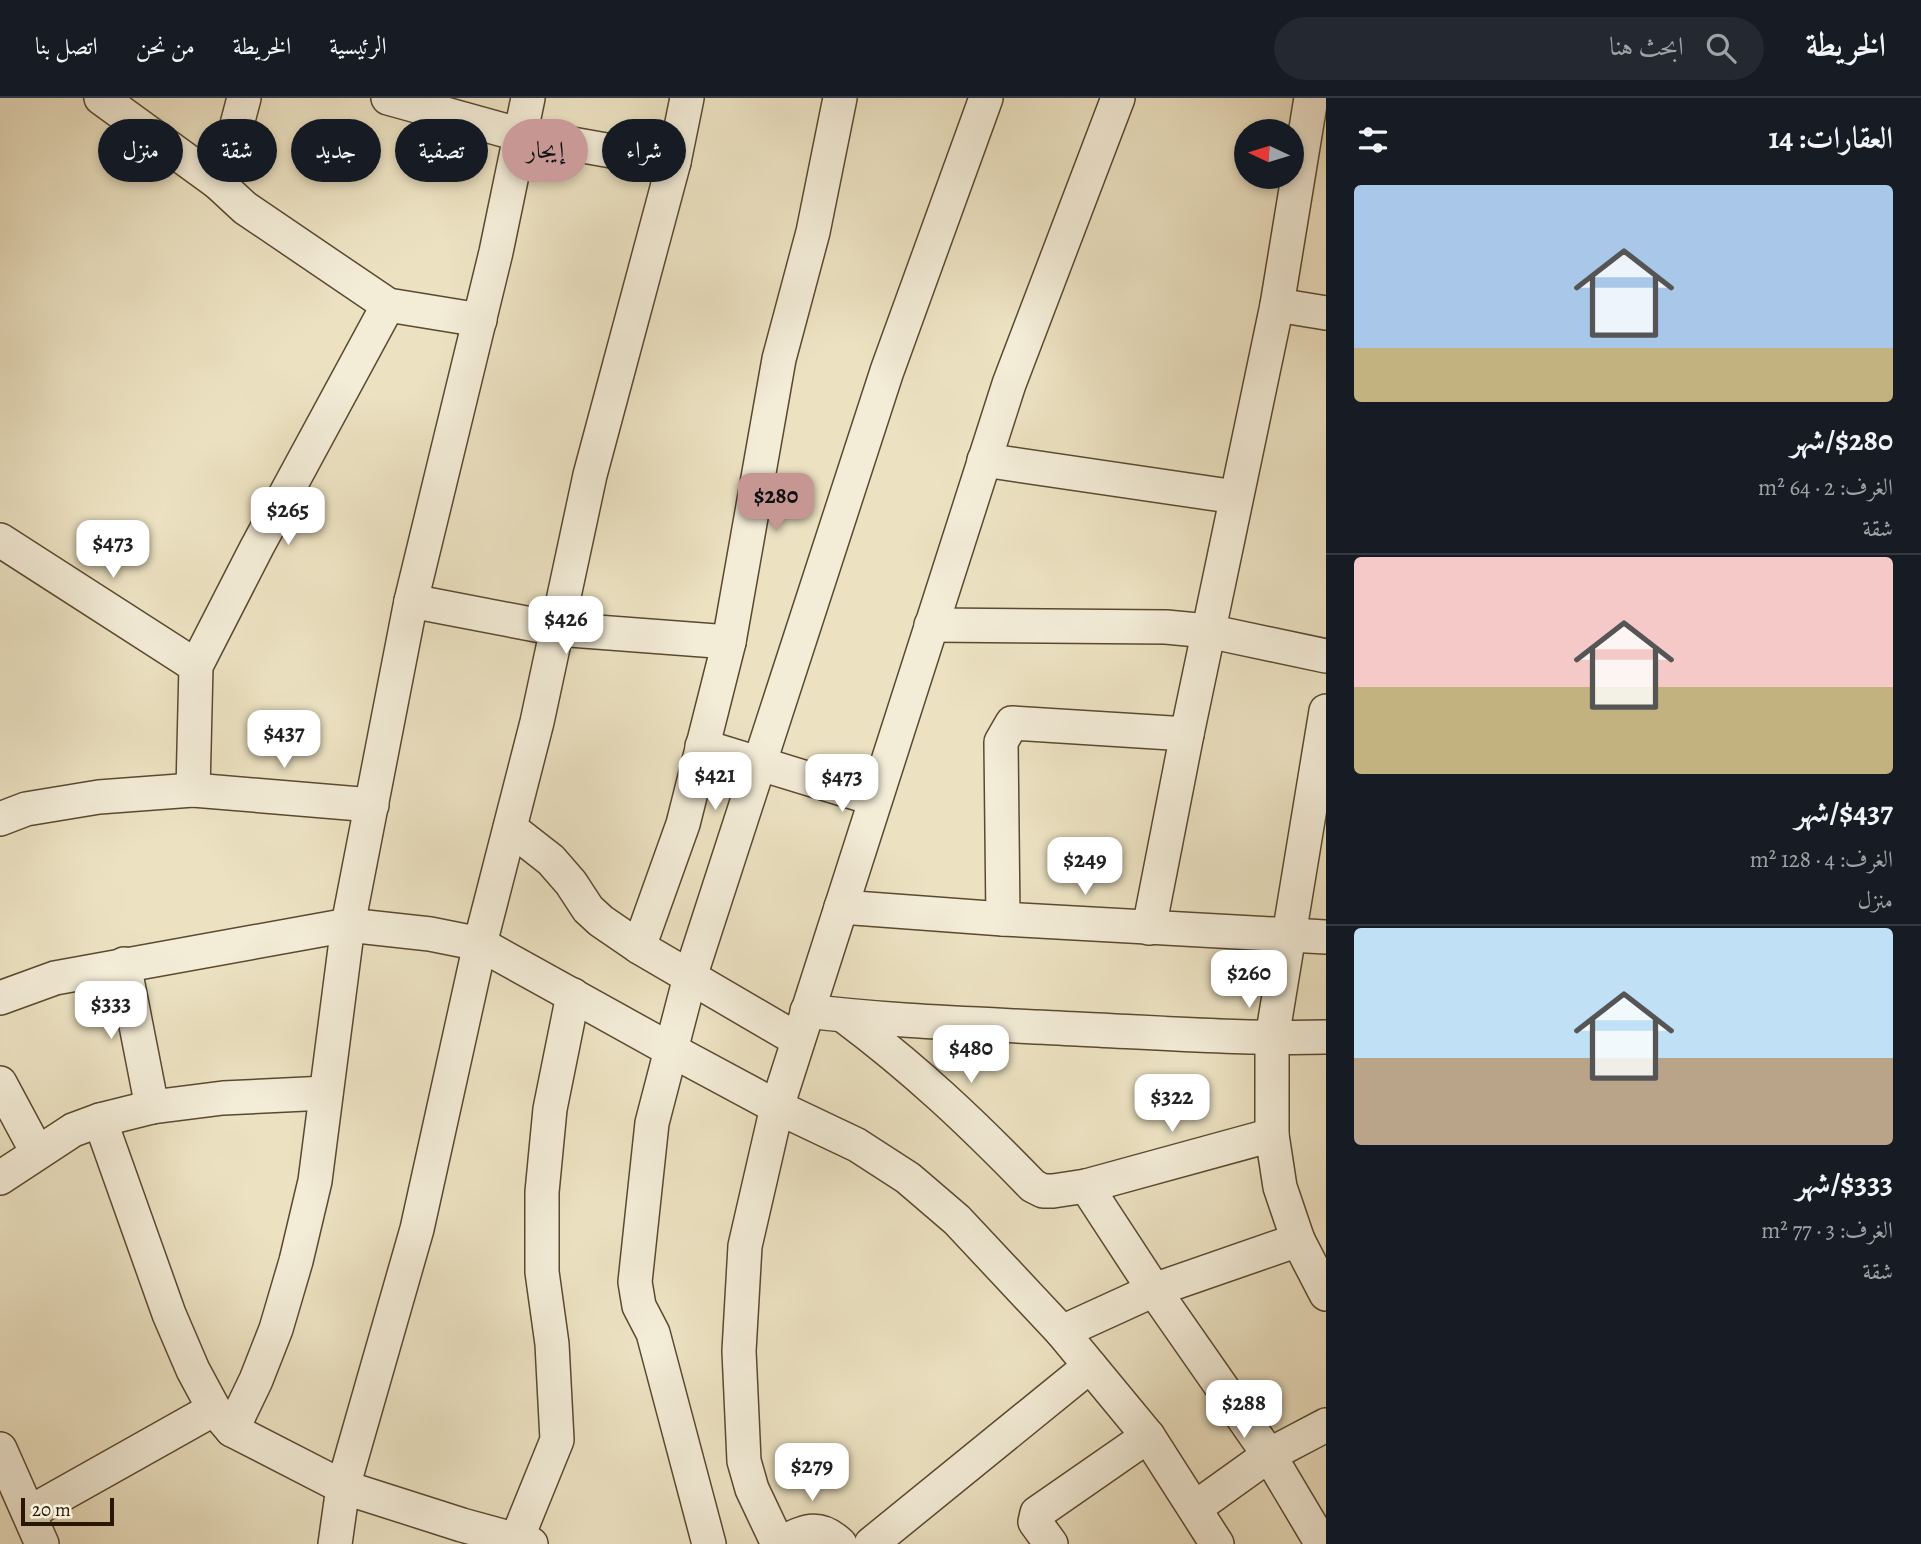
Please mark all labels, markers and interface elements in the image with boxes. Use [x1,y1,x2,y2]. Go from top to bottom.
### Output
search box [1274,17,1764,80]
text: الخريطة [1806,22,1886,67]
text: ابحث هنا [1609,29,1684,64]
icon: search [1702,29,1740,67]
text: اتصل بنا [35,30,98,62]
text: من نحن [136,30,195,62]
text: الخريطة [233,30,291,62]
text: الرئيسية [329,30,387,62]
text: العقارات: 14 [1769,118,1893,158]
chip: منزل [98,119,183,182]
chip: شقة [197,119,277,182]
chip: جديد [291,119,381,182]
chip: تصفية [395,119,488,182]
chip: إيجار [502,119,588,182]
chip: شراء [602,119,686,182]
north arrow [1234,119,1304,189]
map controls [1234,119,1304,189]
icon: filters [1354,121,1392,159]
icon: home [1561,230,1687,356]
text: $280/شهر [1791,420,1893,460]
text: الغرف: 2 · 64 m² [1758,472,1893,503]
pin: $280 [735,474,817,533]
text: $280 [754,480,798,511]
pin: $265 [247,488,329,547]
text: $265 [267,494,309,525]
text: شقة [1863,513,1893,544]
pin: $473 [72,520,154,580]
text: $473 [92,527,134,558]
pin: $426 [525,596,607,656]
icon: home [1561,602,1687,728]
text: $426 [544,603,588,634]
pin: $437 [243,710,325,770]
text: $437 [263,717,305,748]
pin: $421 [674,752,756,812]
pin: $473 [801,754,883,814]
text: $421 [695,759,735,790]
text: $473 [821,761,863,792]
text: $437/شهر [1795,792,1893,832]
pin: $249 [1044,838,1126,897]
text: $249 [1063,844,1107,875]
text: الغرف: 4 · 128 m² [1750,844,1893,875]
text: منزل [1858,885,1893,916]
pin: $260 [1208,950,1290,1010]
text: $260 [1227,957,1271,988]
icon: home [1561,973,1687,1099]
pin: $333 [70,982,152,1041]
text: $333 [91,988,131,1019]
pin: $480 [930,1026,1012,1085]
text: $480 [949,1032,993,1063]
pin: $322 [1131,1074,1213,1134]
text: $322 [1151,1081,1193,1112]
text: $333/شهر [1796,1163,1893,1203]
text: الغرف: 3 · 77 m² [1761,1215,1893,1246]
text: شقة [1863,1256,1893,1287]
pin: $288 [1203,1380,1285,1440]
text: $288 [1222,1387,1266,1418]
pin: $279 [771,1444,853,1503]
text: $279 [791,1450,833,1481]
scale bar [21,1495,114,1527]
text: 20 m [32,1497,71,1523]

